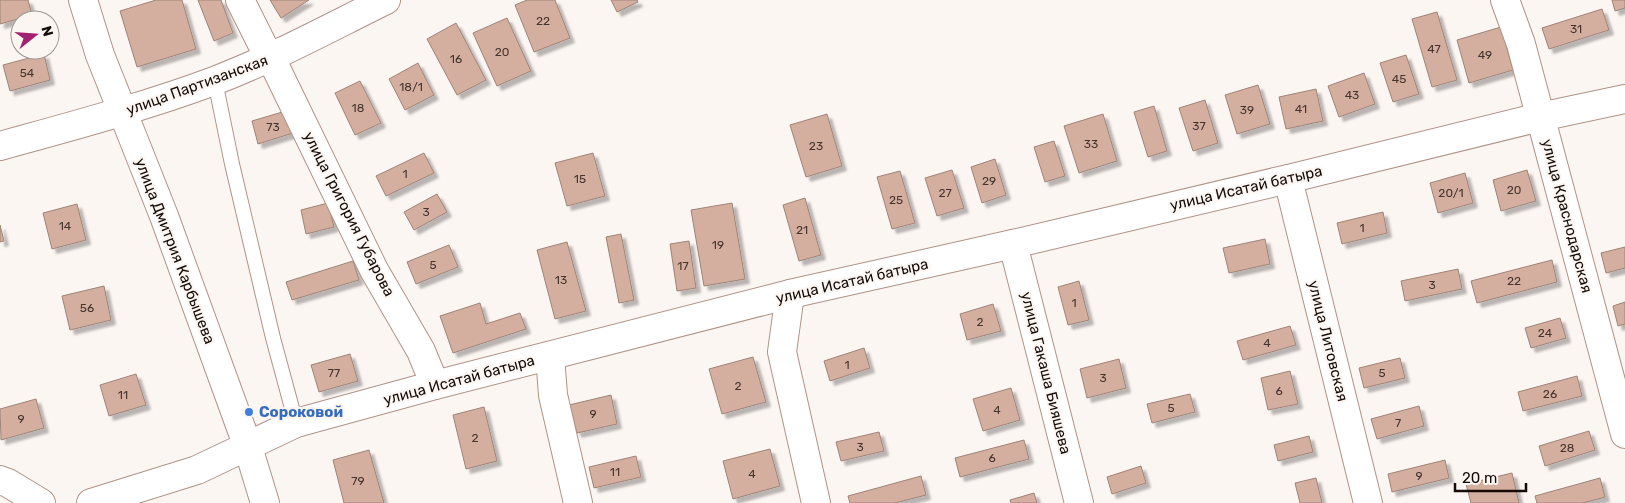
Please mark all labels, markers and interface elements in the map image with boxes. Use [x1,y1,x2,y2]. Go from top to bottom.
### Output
north arrow [10,10,60,60]
house number: 22 [536,14,550,28]
house number: 31 [1570,22,1582,36]
text: N [37,24,57,39]
house number: 47 [1427,42,1441,56]
house number: 20 [495,45,509,59]
house number: 49 [1478,48,1492,62]
street label: улица Партизанская [124,51,270,119]
house number: 16 [450,52,462,66]
house number: 54 [20,66,35,80]
house number: 45 [1392,72,1406,86]
house number: 18/1 [399,80,423,94]
house number: 43 [1345,88,1359,102]
house number: 18 [352,101,364,115]
house number: 41 [1295,102,1307,116]
house number: 39 [1240,103,1254,117]
house number: 37 [1192,119,1206,133]
house number: 73 [266,120,280,134]
street label: улица Григория Губарова [300,129,398,299]
house number: 33 [1084,137,1098,151]
street label: улица Краснодарская [1538,137,1596,295]
house number: 23 [809,139,823,153]
street label: улица Дмитрия Карбышева [131,156,219,346]
street label: улица Исатай батыра [1168,162,1324,214]
house number: 1 [402,167,408,181]
house number: 15 [574,172,586,186]
house number: 29 [982,174,996,188]
house number: 20 [1507,183,1521,197]
house number: 27 [938,186,952,200]
house number: 20/1 [1438,186,1464,200]
house number: 25 [889,193,903,207]
house number: 3 [422,205,430,219]
house number: 14 [59,219,72,233]
house number: 1 [1359,221,1365,235]
house number: 21 [796,223,808,237]
house number: 19 [712,238,724,252]
street label: улица Исатай батыра [774,255,930,307]
house number: 5 [429,258,437,272]
house number: 17 [677,259,689,273]
house number: 13 [555,273,567,287]
house number: 22 [1507,274,1521,288]
house number: 3 [1428,278,1436,292]
street label: улица Литовская [1304,279,1352,403]
street label: улица Гакаша Бияшева [1017,290,1075,456]
house number: 1 [1071,296,1077,310]
house number: 56 [80,301,94,315]
house number: 2 [976,315,984,329]
house number: 24 [1538,326,1553,340]
house number: 4 [1263,336,1271,350]
street label: улица Исатай батыра [381,351,537,409]
house number: 1 [844,358,850,372]
house number: 77 [328,366,340,380]
house number: 5 [1378,366,1386,380]
house number: 3 [1099,371,1107,385]
house number: 2 [734,379,742,393]
house number: 6 [1275,384,1283,398]
house number: 26 [1543,387,1557,401]
house number: 11 [118,388,128,402]
house number: 5 [1167,401,1175,415]
place label: Сороковой [259,403,343,421]
house number: 4 [993,403,1001,417]
marker: Сороковой [243,406,255,418]
house number: 9 [589,407,597,421]
house number: 9 [17,412,25,426]
house number: 7 [1395,416,1401,430]
house number: 2 [471,431,479,445]
house number: 3 [856,440,864,454]
house number: 28 [1560,441,1574,455]
house number: 6 [988,451,996,465]
scale bar [1455,460,1526,492]
house number: 11 [610,465,620,479]
house number: 4 [748,467,756,481]
house number: 9 [1415,469,1423,483]
text: 20 m [1462,469,1497,487]
house number: 79 [351,474,365,488]

